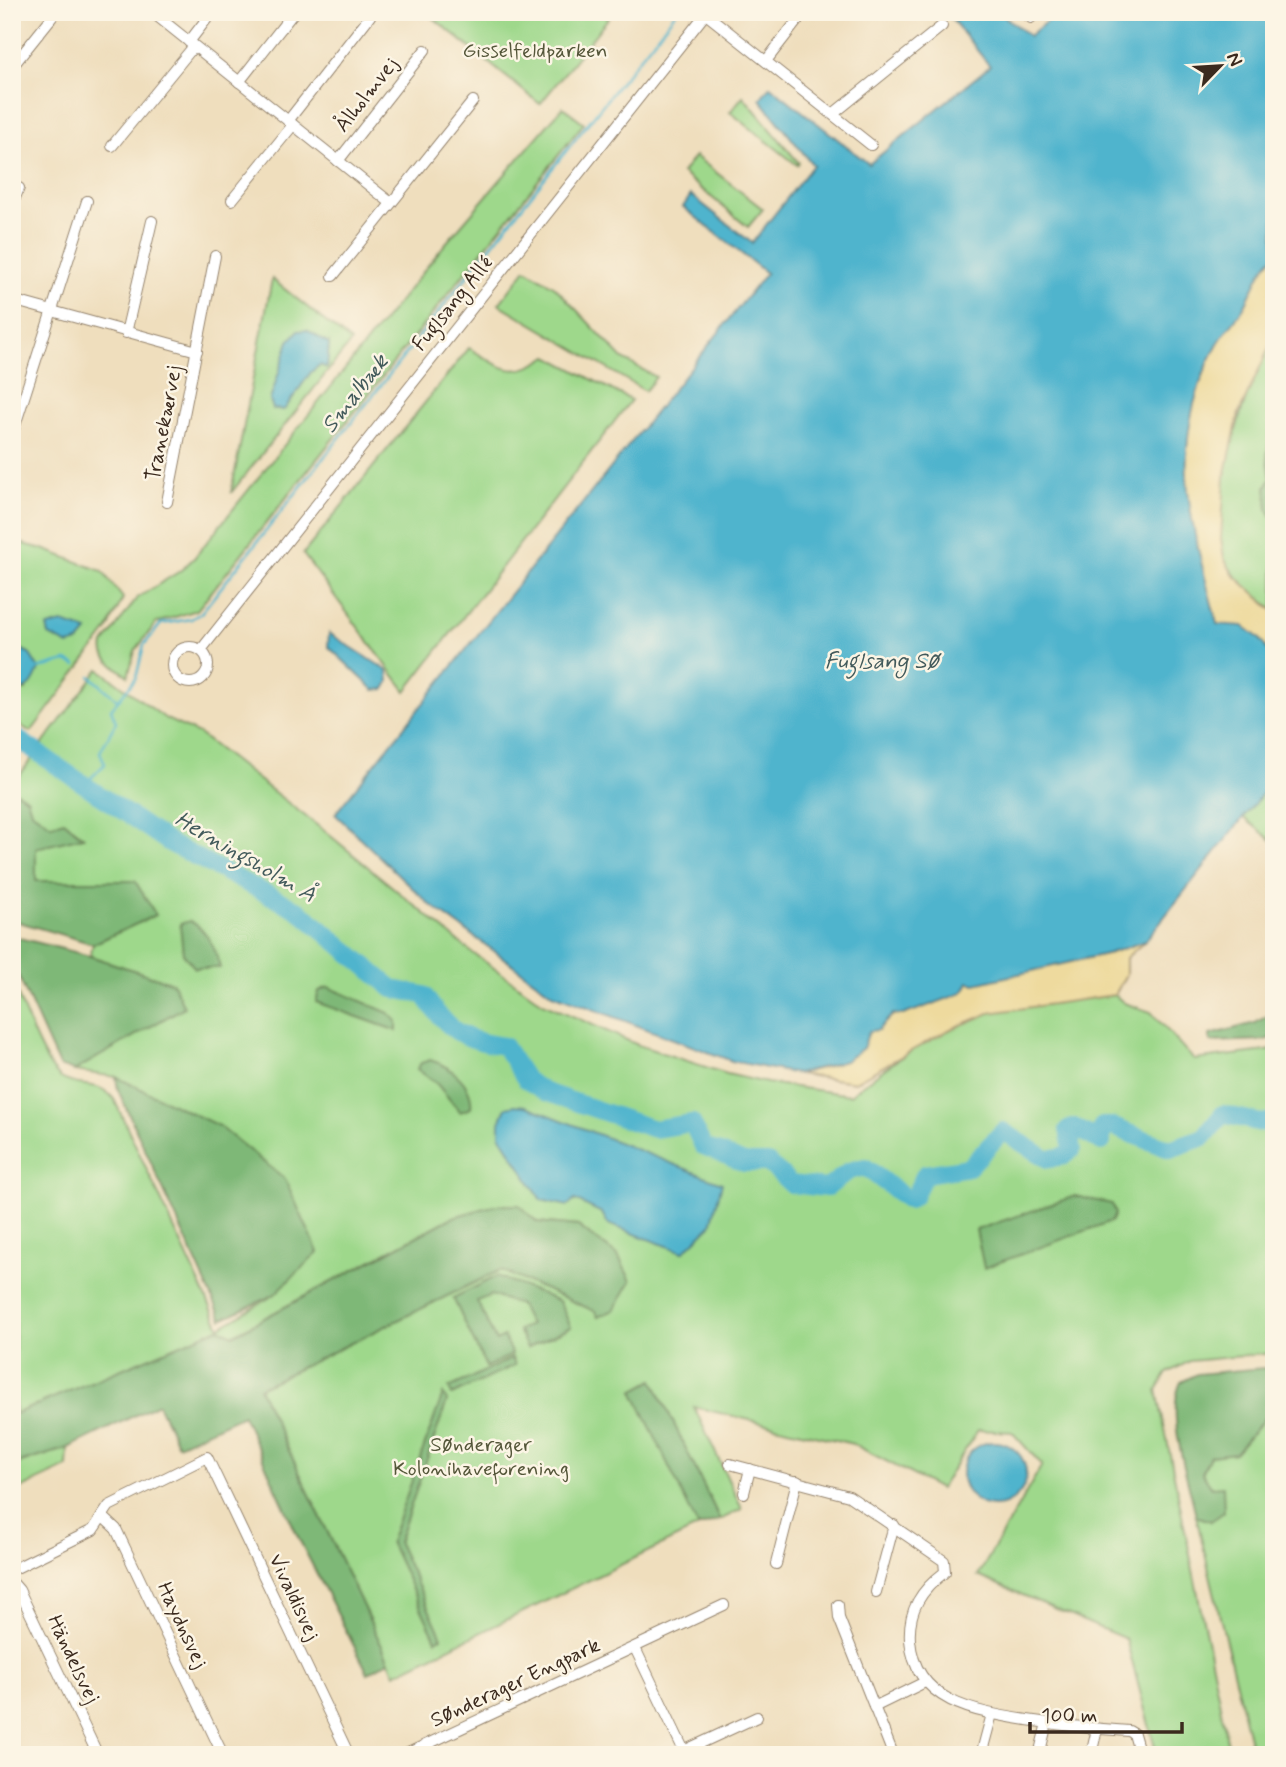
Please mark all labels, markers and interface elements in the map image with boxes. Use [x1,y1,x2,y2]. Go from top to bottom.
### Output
north arrow [1184,32,1254,102]
park label: Gisselfeldparken [462,37,608,65]
text: N [1220,48,1248,70]
street label: Ålholmvej [328,51,405,138]
street label: Fuglsang Allé [406,250,501,358]
water label: Smalbæk [315,348,397,440]
street label: Tranekærvej [139,363,189,484]
water label: Fuglsang Sø [825,647,942,679]
water label: Herningsholm Å [168,805,321,912]
park label: Sønderager Kolonihaveforening [393,1431,569,1485]
street label: Vivaldisvej [262,1549,326,1646]
street label: Haydnsvej [150,1578,214,1673]
street label: Händelsvej [40,1610,106,1708]
street label: Sønderager Engpark [426,1631,605,1734]
scale bar [1030,1690,1183,1734]
text: 100 m [1041,1702,1097,1730]

